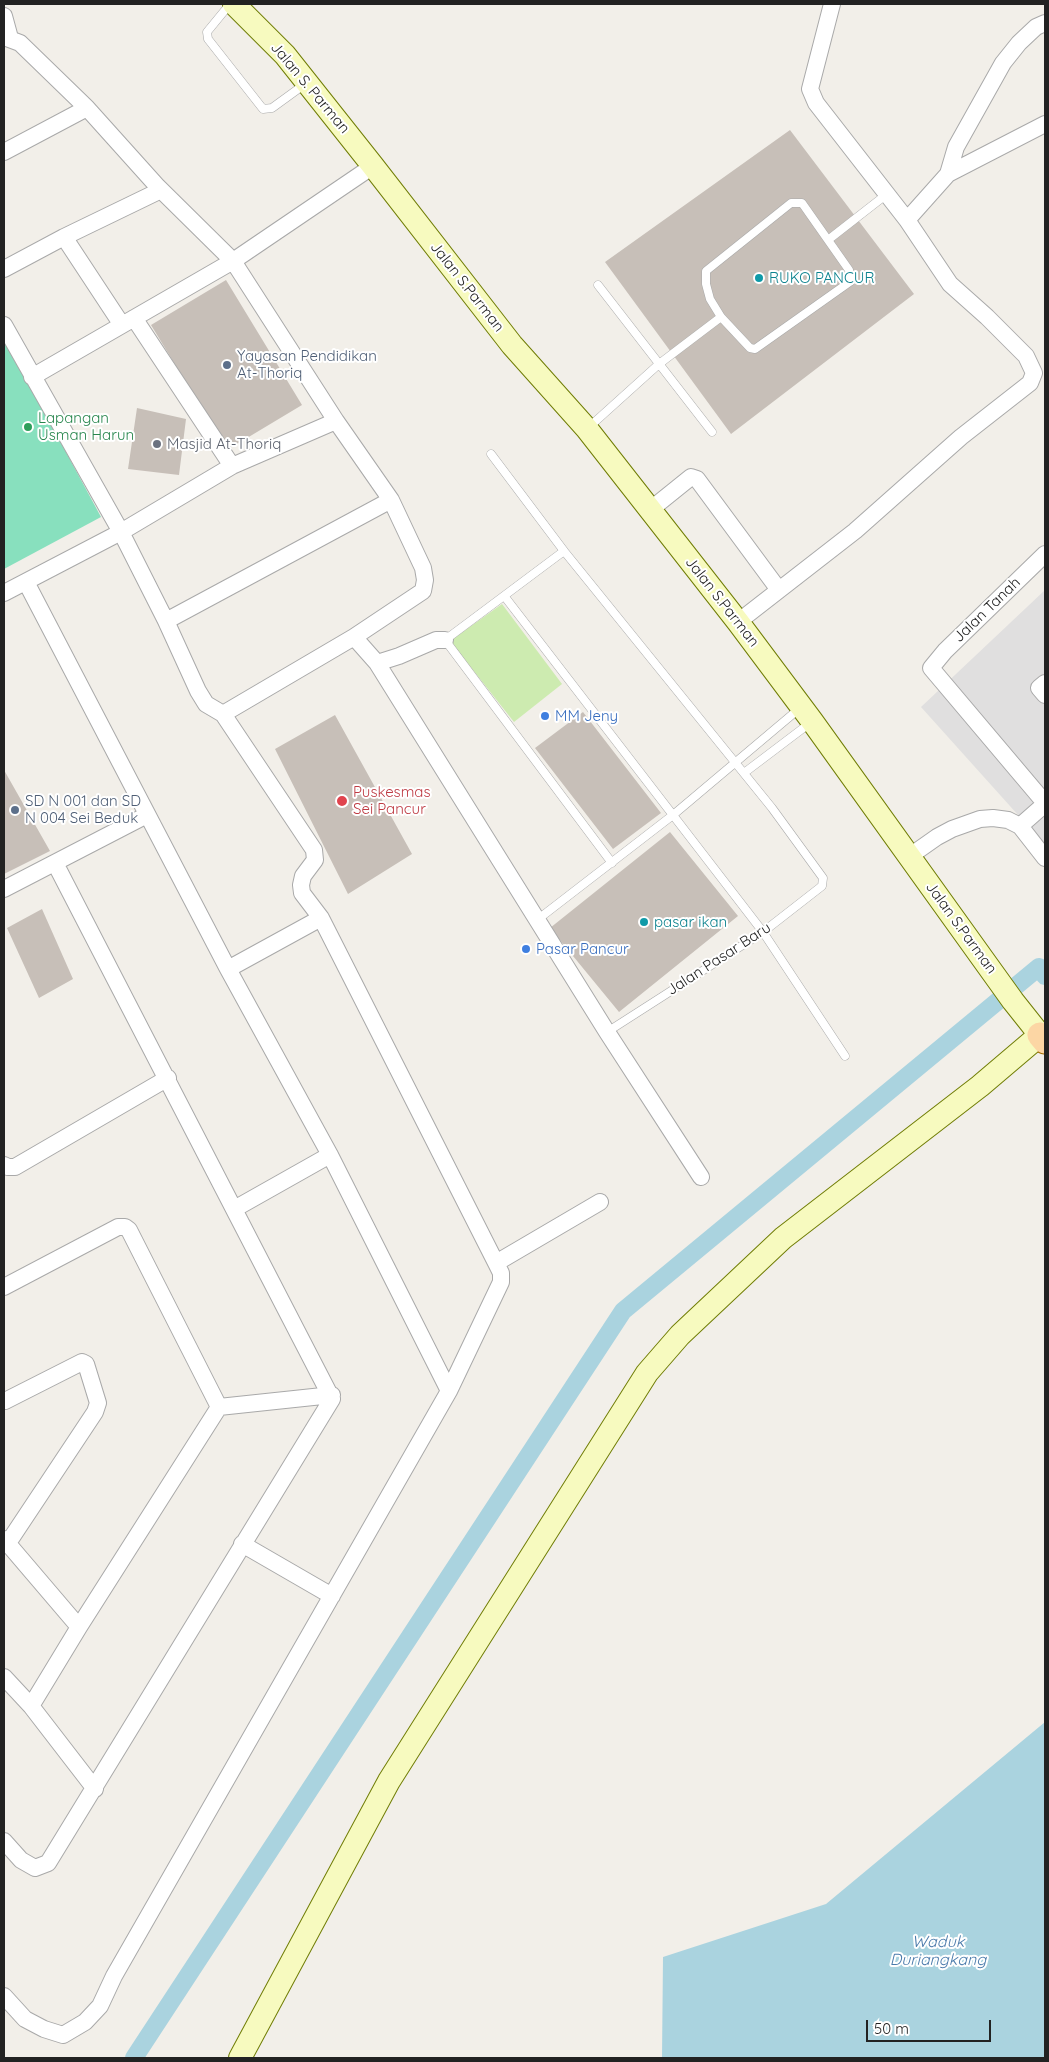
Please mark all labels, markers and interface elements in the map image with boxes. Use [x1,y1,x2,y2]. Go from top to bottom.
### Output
street label: Jalan S. Parman [267,39,353,137]
street label: Jalan S.Parman [426,238,508,336]
place label: RUKO PANCUR [769,269,874,287]
marker: RUKO PANCUR [753,272,765,284]
place label: Yayasan Pendidikan At-Thoriq [237,347,377,382]
marker: Yayasan Pendidikan At-Thoriq [221,359,233,371]
place label: Lapangan Usman Harun [38,409,134,444]
marker: Lapangan Usman Harun [22,421,34,433]
place label: Masjid At-Thoriq [167,435,281,453]
marker: Masjid At-Thoriq [151,438,163,450]
street label: Jalan S.Parman [681,553,763,651]
street label: Jalan Tanah [950,574,1024,646]
place label: MM Jeny [555,707,618,725]
marker: MM Jeny [539,710,551,722]
place label: Puskesmas Sei Pancur [353,783,430,818]
place label: SD N 001 dan SD N 004 Sei Beduk [25,792,141,827]
marker: Puskesmas Sei Pancur [335,794,349,808]
marker: SD N 001 dan SD N 004 Sei Beduk [9,804,21,816]
street label: Jalan S.Parman [922,879,1000,977]
place label: pasar ikan [654,913,727,931]
marker: pasar ikan [638,916,650,928]
street label: Jalan Pasar Baru [664,919,774,999]
place label: Pasar Pancur [536,940,629,958]
marker: Pasar Pancur [520,943,532,955]
water label: Waduk Duriangkang [890,1932,986,1970]
scale bar [869,2010,994,2042]
text: 50 m [874,2019,909,2038]

